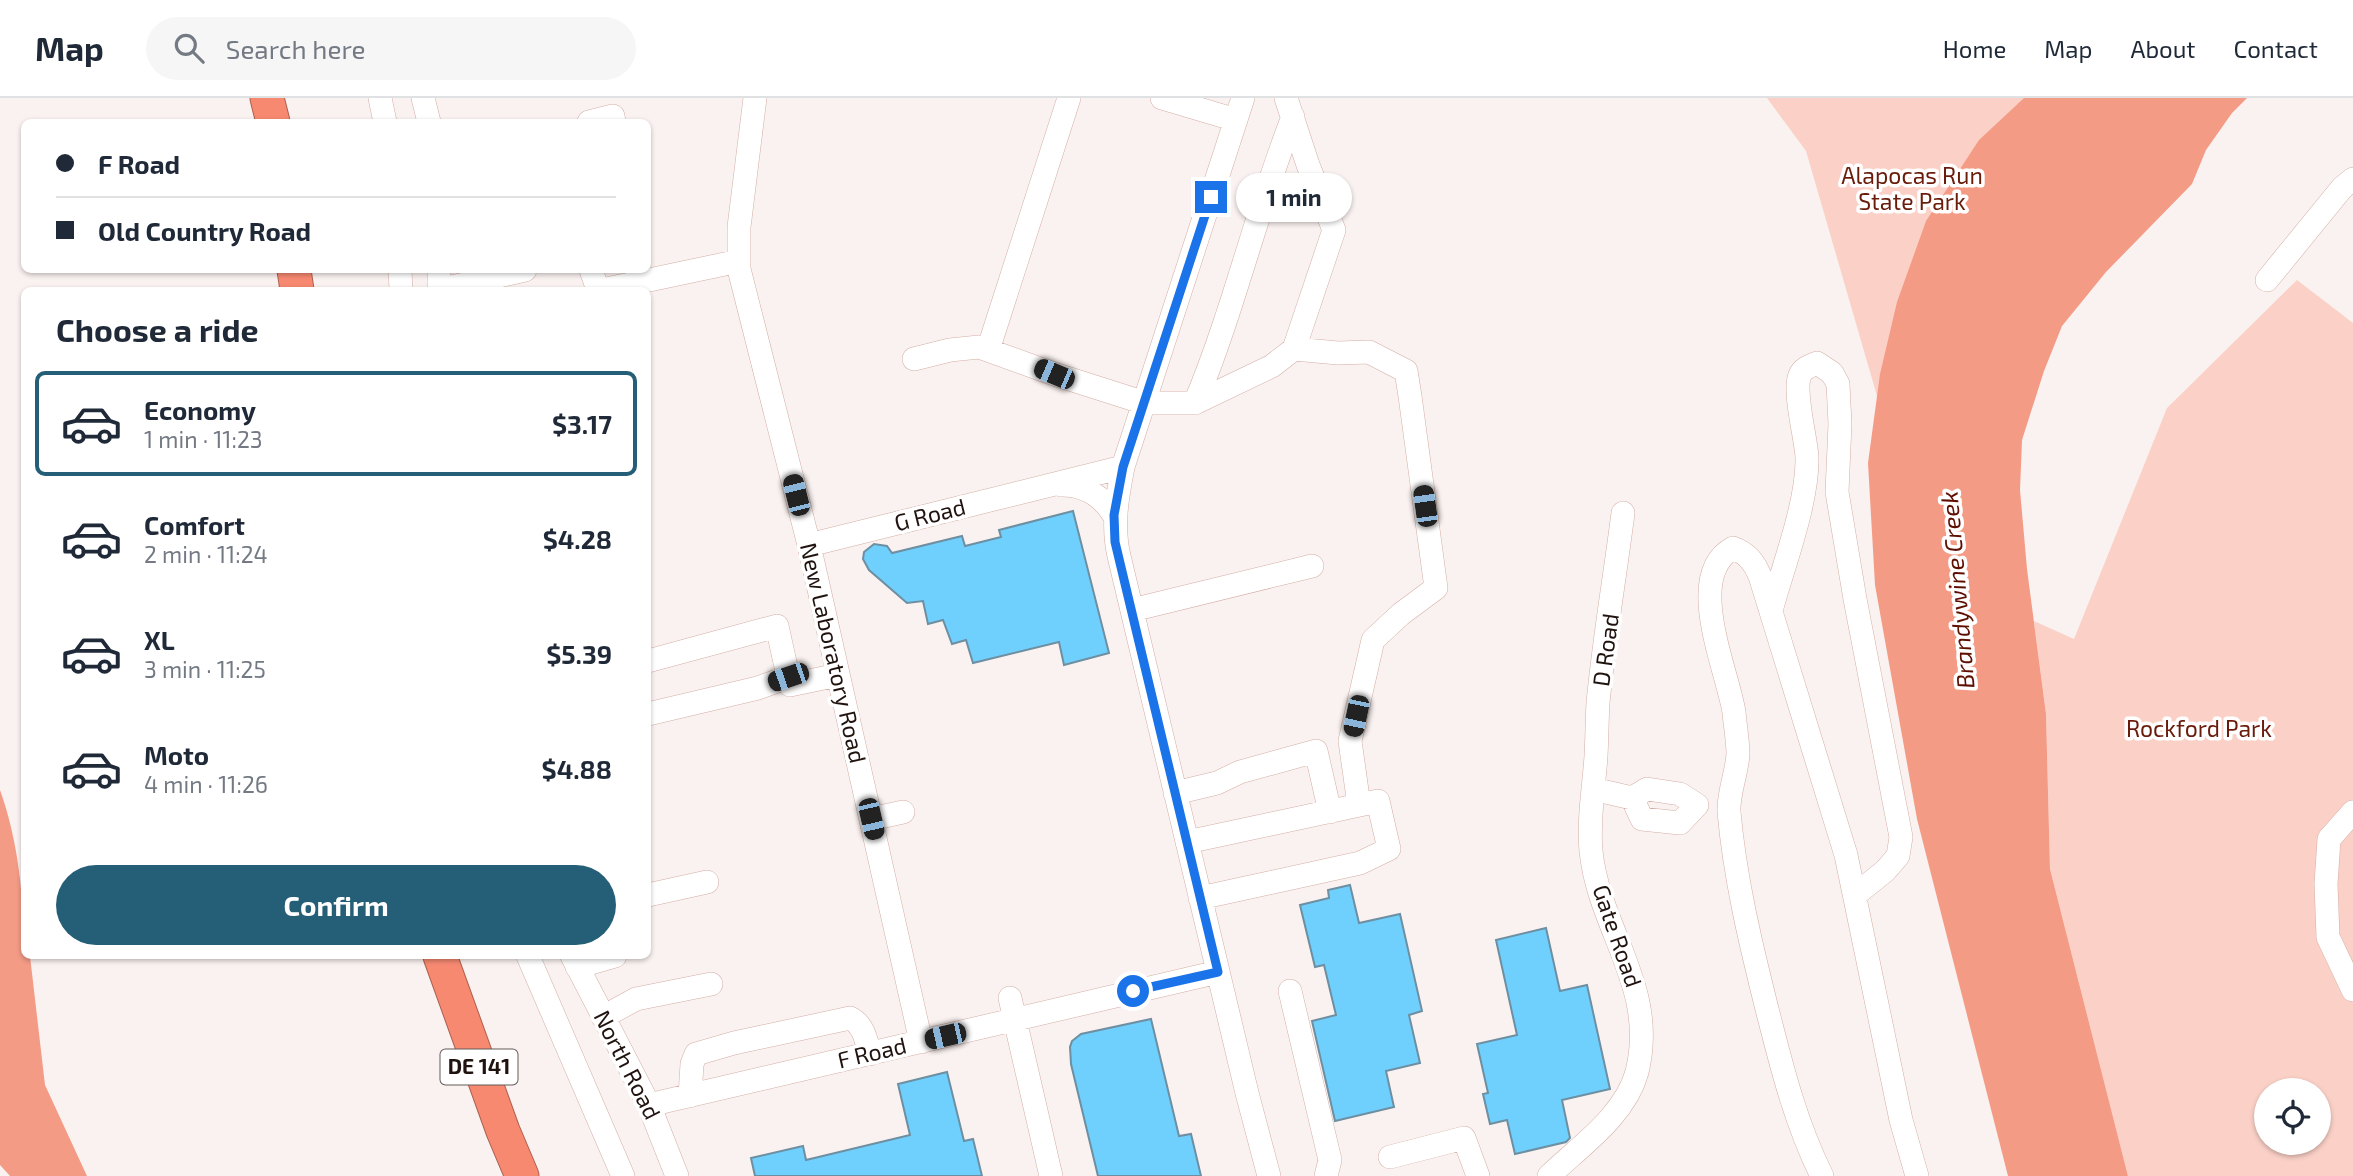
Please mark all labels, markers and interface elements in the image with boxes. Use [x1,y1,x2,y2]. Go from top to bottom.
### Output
search box [146,17,636,80]
text: Map [35,28,104,68]
icon: search [170,29,208,67]
text: Search here [226,33,365,64]
text: Home [1943,34,2006,63]
text: Map [2044,34,2092,63]
text: About [2130,34,2196,63]
text: Contact [2234,34,2318,63]
text: F Road [98,148,180,179]
park label: Alapocas Run State Park [1841,161,1983,215]
callout: 1 min [1236,172,1351,222]
route end [1195,181,1227,213]
text: 1 min [1266,183,1322,211]
text: Old Country Road [98,215,311,246]
text: Choose a ride [56,310,259,348]
car [1031,356,1078,392]
icon: car [60,392,123,455]
text: Economy [144,394,256,425]
text: $3.17 [552,408,612,439]
text: 1 min · 11:23 [144,425,263,453]
car [781,472,812,518]
car [1412,484,1439,528]
water label: Brandywine Creek [1933,490,1980,690]
street label: G Road [891,492,968,536]
icon: car [60,507,123,570]
text: Comfort [144,509,245,540]
text: $4.28 [543,523,612,554]
text: 2 min · 11:24 [144,540,268,568]
street label: New Laboratory Road [795,540,873,766]
street label: D Road [1586,612,1624,688]
icon: car [60,622,123,685]
text: XL [144,624,175,655]
text: $5.39 [546,638,612,669]
text: 3 min · 11:25 [144,655,266,683]
car [765,660,812,694]
car [1342,693,1371,739]
park label: Rockford Park [2126,714,2272,742]
icon: car [60,737,123,800]
text: Moto [144,739,209,770]
text: $4.88 [542,753,612,784]
text: 4 min · 11:26 [144,770,268,798]
car [857,796,886,842]
button: Confirm [56,865,616,945]
street label: Gate Road [1587,881,1648,990]
route start [1117,975,1149,1007]
street label: North Road [588,1005,667,1124]
car [923,1021,968,1051]
street label: F Road [834,1030,909,1074]
road number: DE 141 [440,1049,518,1084]
map controls [2254,1078,2331,1155]
button: locate [2254,1078,2331,1155]

